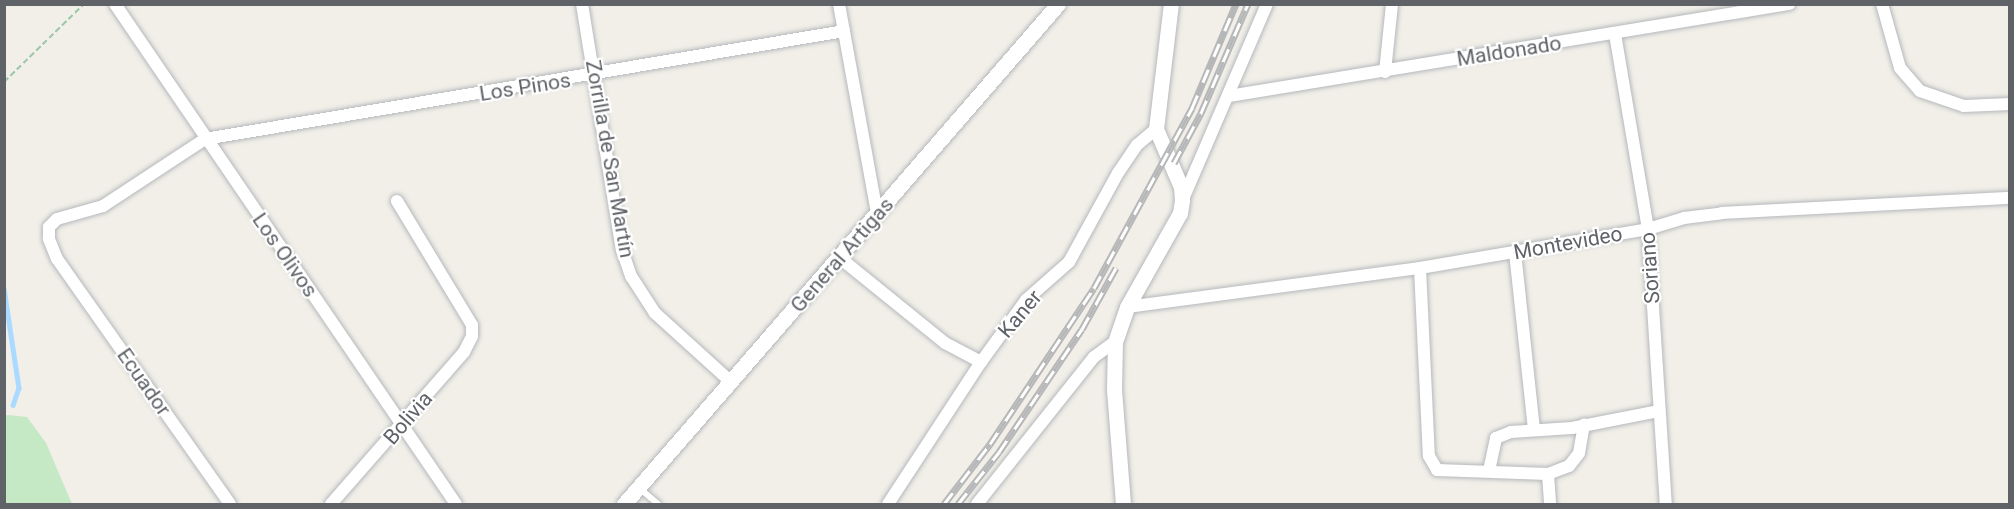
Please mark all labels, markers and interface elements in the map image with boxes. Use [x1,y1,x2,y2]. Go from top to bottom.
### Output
street label: Maldonado [1455,30,1563,72]
street label: Zorrilla de San Martín [580,58,640,260]
street label: Los Pinos [478,67,572,107]
street label: General Artigas [785,192,899,318]
street label: Los Olivos [247,208,323,302]
street label: Montevideo [1512,221,1624,265]
street label: Soriano [1635,231,1665,305]
street label: Kaner [993,285,1047,343]
street label: Ecuador [112,343,176,421]
street label: Bolivia [378,386,438,450]

